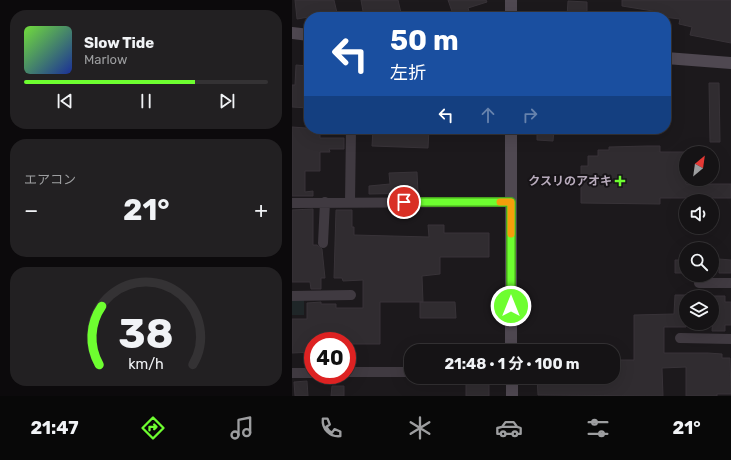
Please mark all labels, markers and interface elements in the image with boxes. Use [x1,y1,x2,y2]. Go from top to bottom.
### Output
text: 50 m [390,24,459,57]
icon: left [324,28,376,80]
text: Slow Tide [84,34,154,52]
text: Marlow [84,52,127,67]
text: 左折 [390,62,426,84]
icon: previous [54,90,76,112]
icon: pause [135,90,157,112]
icon: next [216,90,238,112]
icon: left [435,104,457,126]
icon: ahead [477,104,499,126]
icon: right [519,104,541,126]
north arrow [679,146,719,186]
map controls [679,146,719,330]
text: エアコン [24,172,76,187]
place label: クスリのアオキ [528,174,612,188]
marker: クスリのアオキ [615,176,625,186]
pin [387,185,421,219]
icon: arrive [393,191,415,213]
text: 21° [123,192,170,228]
button: sound [679,194,719,234]
text: − [24,197,38,224]
text: + [254,197,268,224]
button: search [679,242,719,282]
position arrow [490,285,532,327]
button: layers [679,290,719,330]
text: 38 [118,308,174,357]
speed limit sign: 40 [304,332,356,384]
text: km/h [128,355,164,372]
text: 21:48 · 1 分 · 100 m [444,355,580,373]
icon: directions [139,414,167,442]
icon: music [228,414,256,442]
icon: phone [317,414,345,442]
icon: climate [406,414,434,442]
icon: car [495,414,523,442]
icon: filters [584,414,612,442]
text: 21:47 [30,417,79,439]
text: 21° [673,417,701,439]

